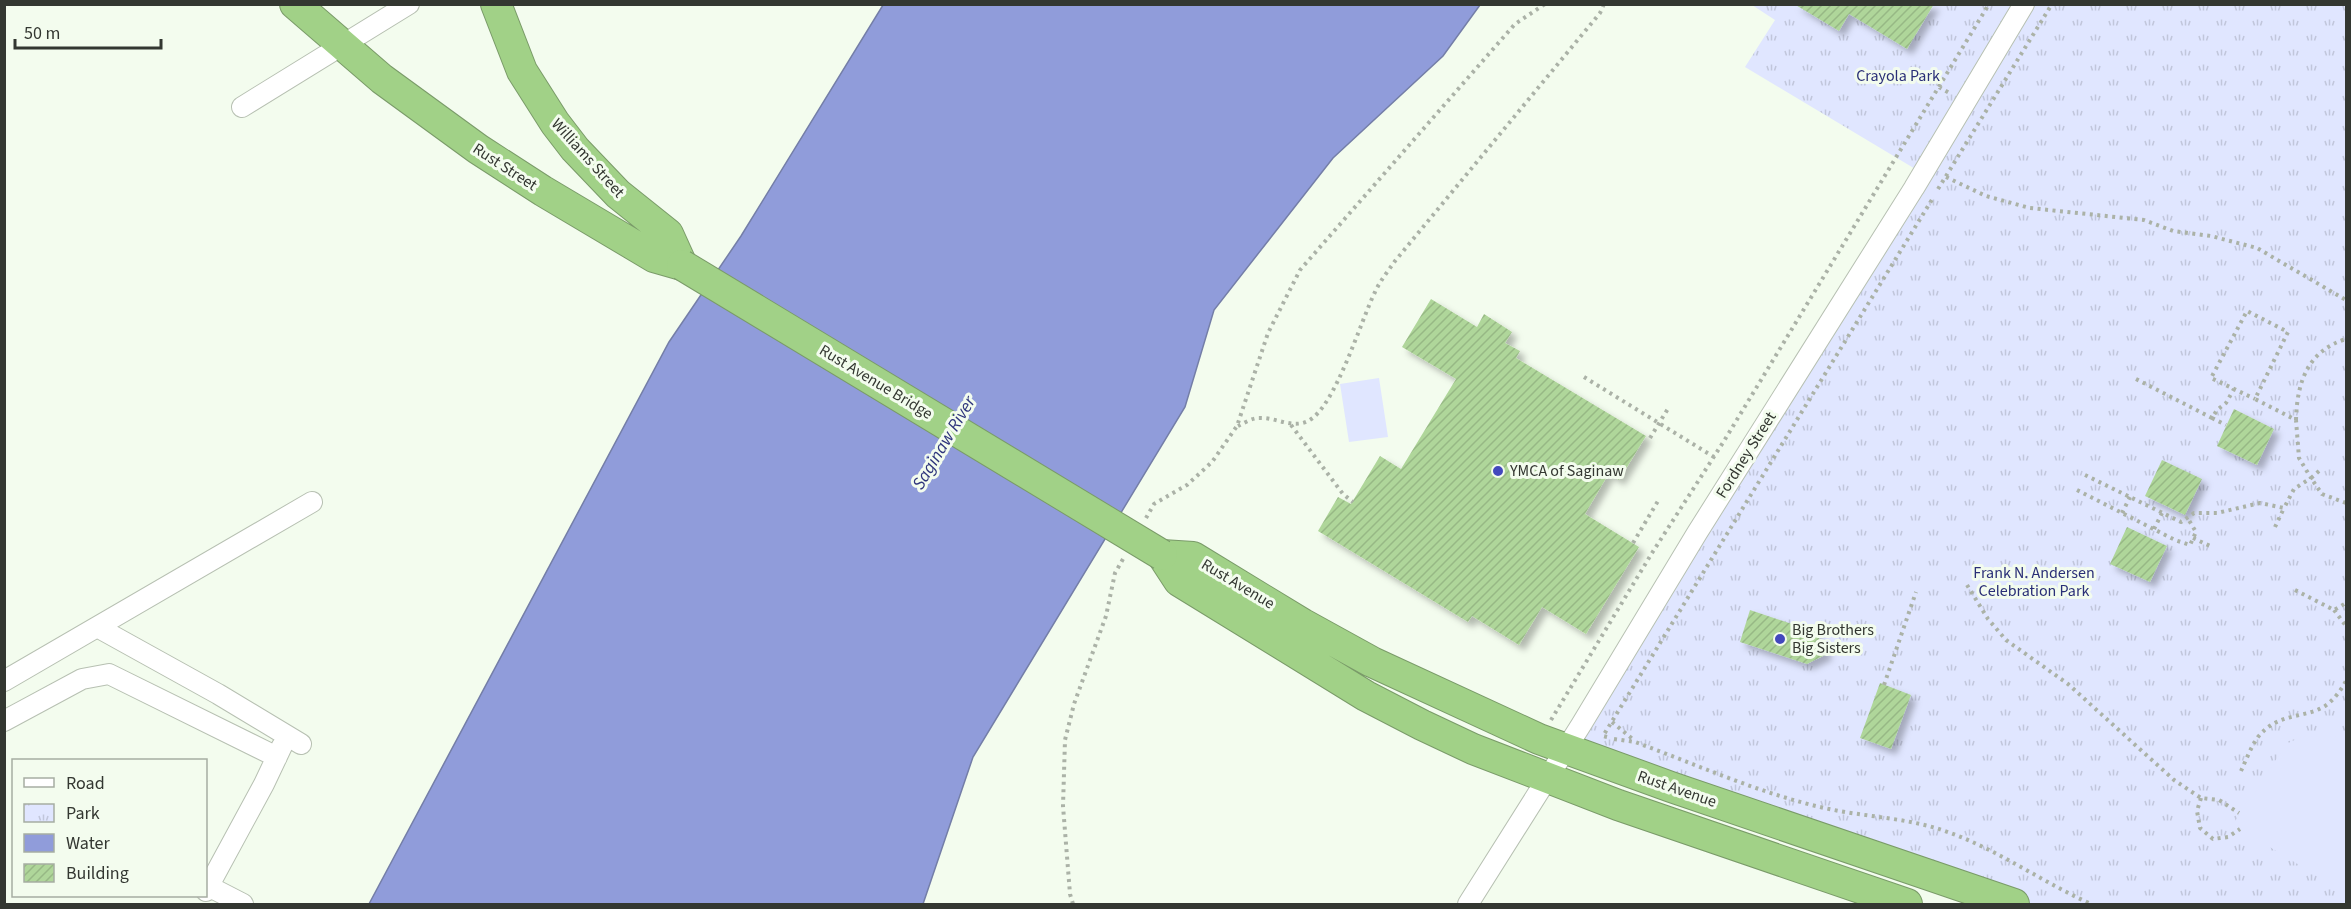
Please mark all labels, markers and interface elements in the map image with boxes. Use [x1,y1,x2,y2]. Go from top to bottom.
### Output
scale bar [15,12,160,50]
text: 50 m [24,21,60,46]
park label: Crayola Park [1856,65,1940,87]
street label: Williams Street [546,114,630,203]
street label: Rust Street [468,138,542,196]
street label: Rust Avenue Bridge [815,339,937,425]
water label: Saginaw River [906,391,982,494]
street label: Fordney Street [1711,407,1782,502]
place label: YMCA of Saginaw [1509,460,1624,482]
marker: YMCA of Saginaw [1491,464,1505,478]
street label: Rust Avenue [1197,553,1279,615]
park label: Frank N. Andersen Celebration Park [1973,562,2095,602]
place label: Big Brothers Big Sisters [1792,619,1874,659]
marker: Big Brothers Big Sisters [1773,632,1787,646]
legend [12,759,207,897]
street label: Rust Avenue [1635,765,1719,813]
text: Road [66,771,105,796]
text: Park [66,801,100,826]
text: Water [66,831,110,856]
text: Building [66,861,129,886]

